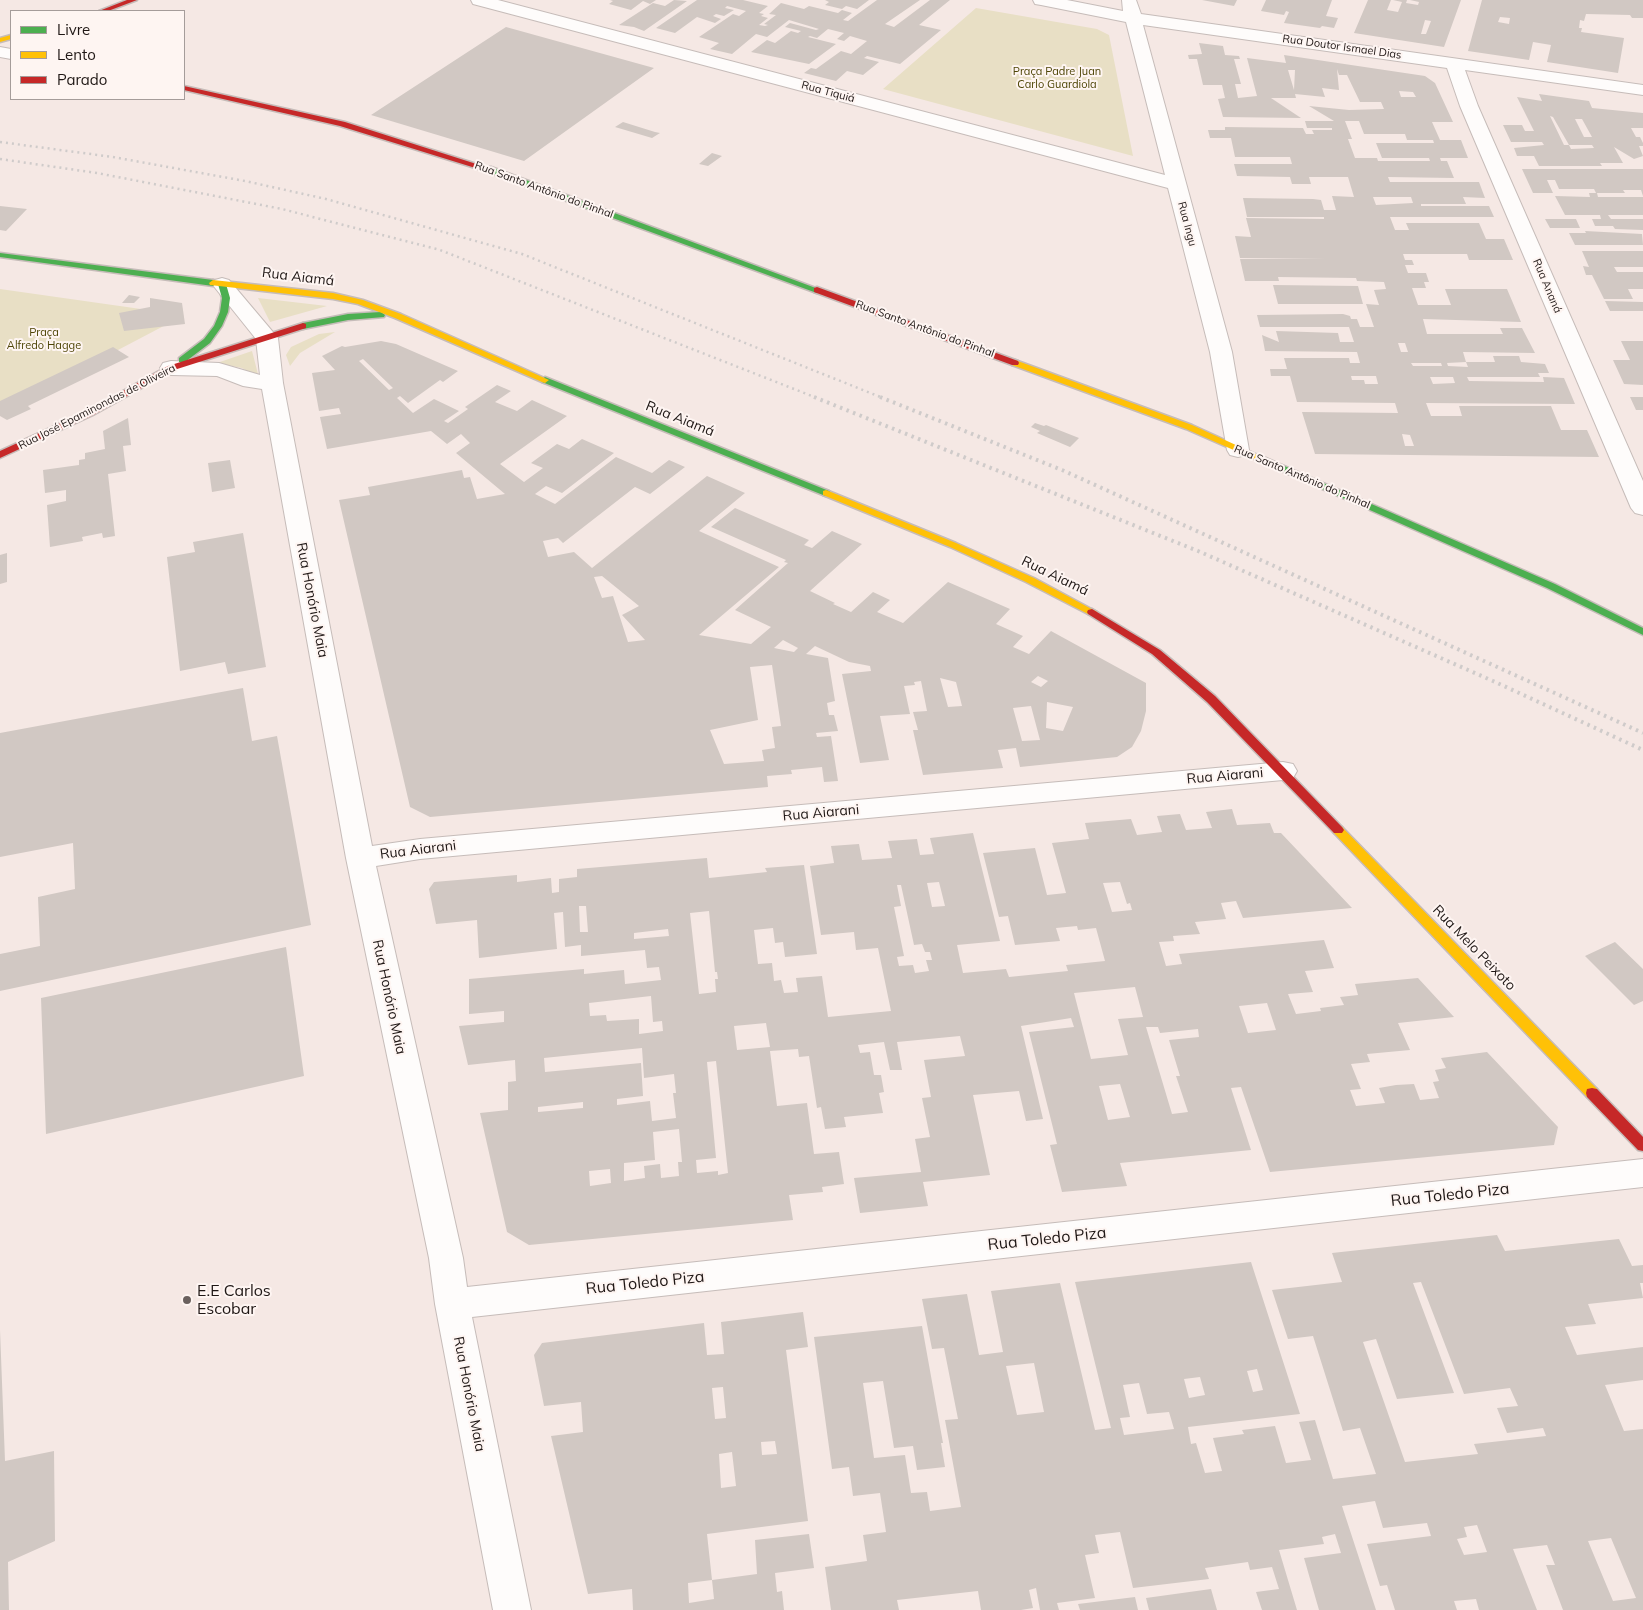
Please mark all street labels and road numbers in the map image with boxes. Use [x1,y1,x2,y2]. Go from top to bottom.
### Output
street label: Rua Doutor Ismael Dias [1282,32,1402,62]
street label: Rua Tiquiá [800,79,856,105]
street label: Rua Santo Antônio do Pinhal [473,159,615,221]
street label: Rua Ingu [1175,200,1199,248]
street label: Rua Ananá [1530,257,1564,315]
street label: Rua Aiamá [261,264,335,290]
street label: Rua Santo Antônio do Pinhal [854,298,996,360]
street label: Rua José Epaminondas de Oliveira [16,362,178,452]
street label: Rua Aiamá [643,398,717,440]
street label: Rua Santo Antônio do Pinhal [1232,442,1372,512]
street label: Rua Honório Maia [293,541,331,659]
street label: Rua Aiamá [1019,553,1091,599]
street label: Rua Aiarani [1186,764,1264,788]
street label: Rua Aiarani [782,801,860,825]
street label: Rua Aiarani [379,837,457,863]
street label: Rua Melo Peixoto [1429,902,1519,994]
street label: Rua Honório Maia [369,938,409,1056]
street label: Rua Toledo Piza [1390,1179,1510,1211]
street label: Rua Toledo Piza [987,1223,1107,1255]
street label: Rua Toledo Piza [585,1267,705,1299]
street label: Rua Honório Maia [450,1335,488,1453]

